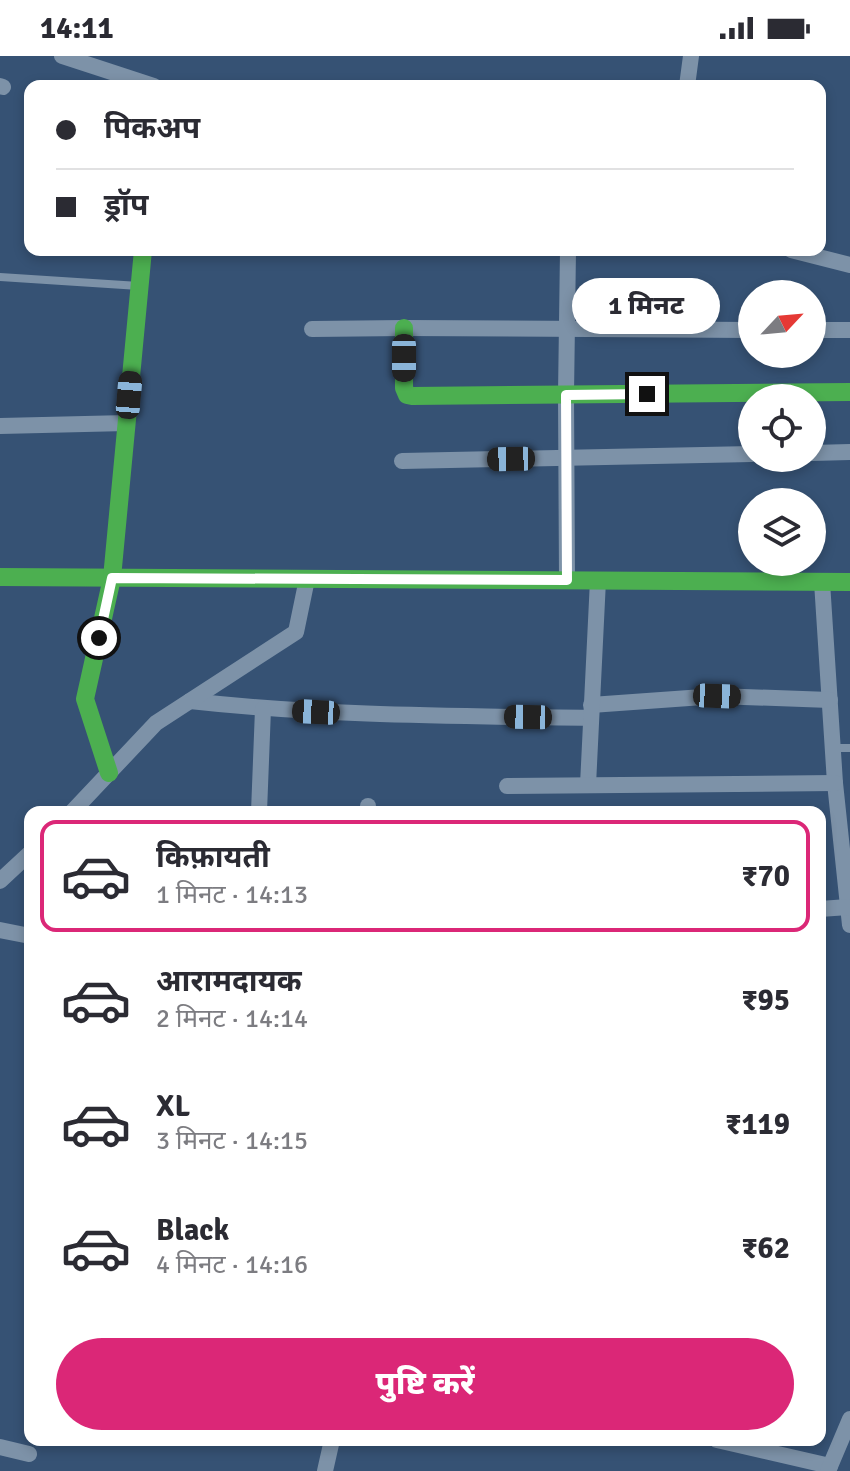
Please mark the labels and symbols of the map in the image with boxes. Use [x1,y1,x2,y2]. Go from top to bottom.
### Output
callout: 1 मिनट [573,278,721,334]
north arrow [738,280,826,368]
car [392,334,416,382]
car [115,370,143,420]
route end [629,376,665,412]
car [487,447,535,471]
route start [81,620,117,656]
car [693,683,741,709]
car [291,699,341,725]
car [504,705,552,729]

